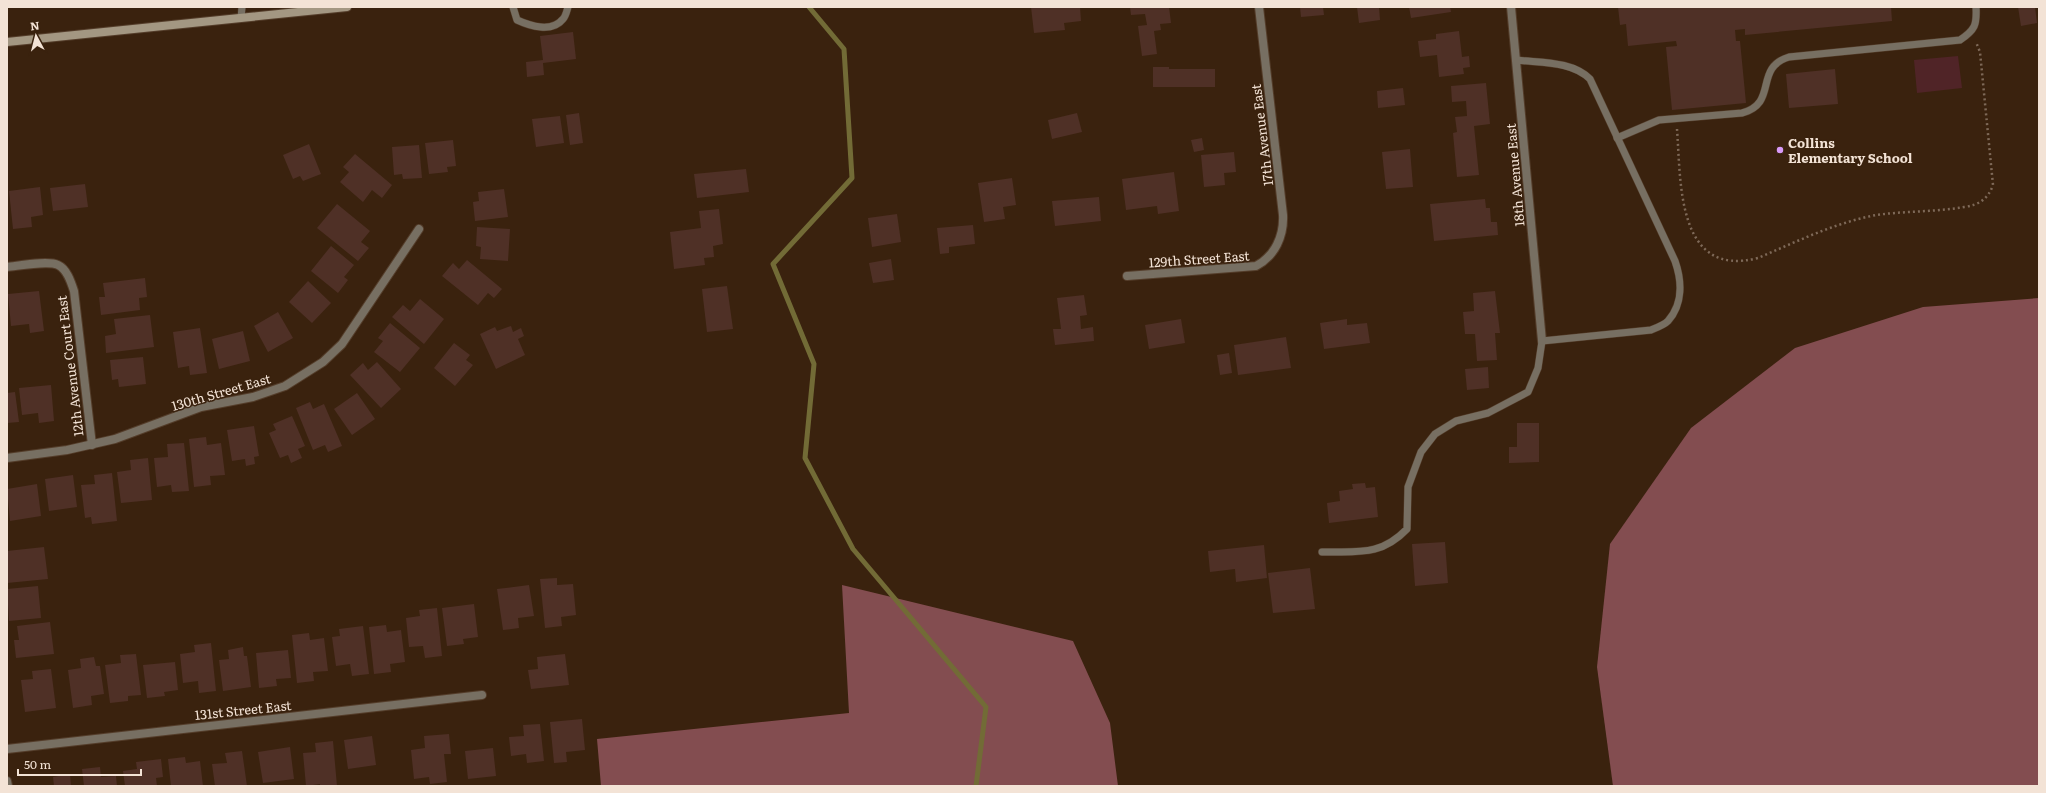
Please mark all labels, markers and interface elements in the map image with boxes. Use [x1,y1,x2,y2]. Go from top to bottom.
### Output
north arrow [16,16,56,56]
text: N [29,17,40,34]
street label: 17th Avenue East [1246,82,1277,187]
street label: 18th Avenue East [1500,122,1528,227]
place label: Collins Elementary School [1788,133,1913,167]
marker: Collins Elementary School [1775,145,1785,155]
street label: 129th Street East [1148,245,1251,272]
street label: 12th Avenue Court East [51,294,88,438]
street label: 130th Street East [169,368,273,415]
street label: 131st Street East [194,695,293,724]
scale bar [18,751,141,777]
text: 50 m [24,755,51,773]

